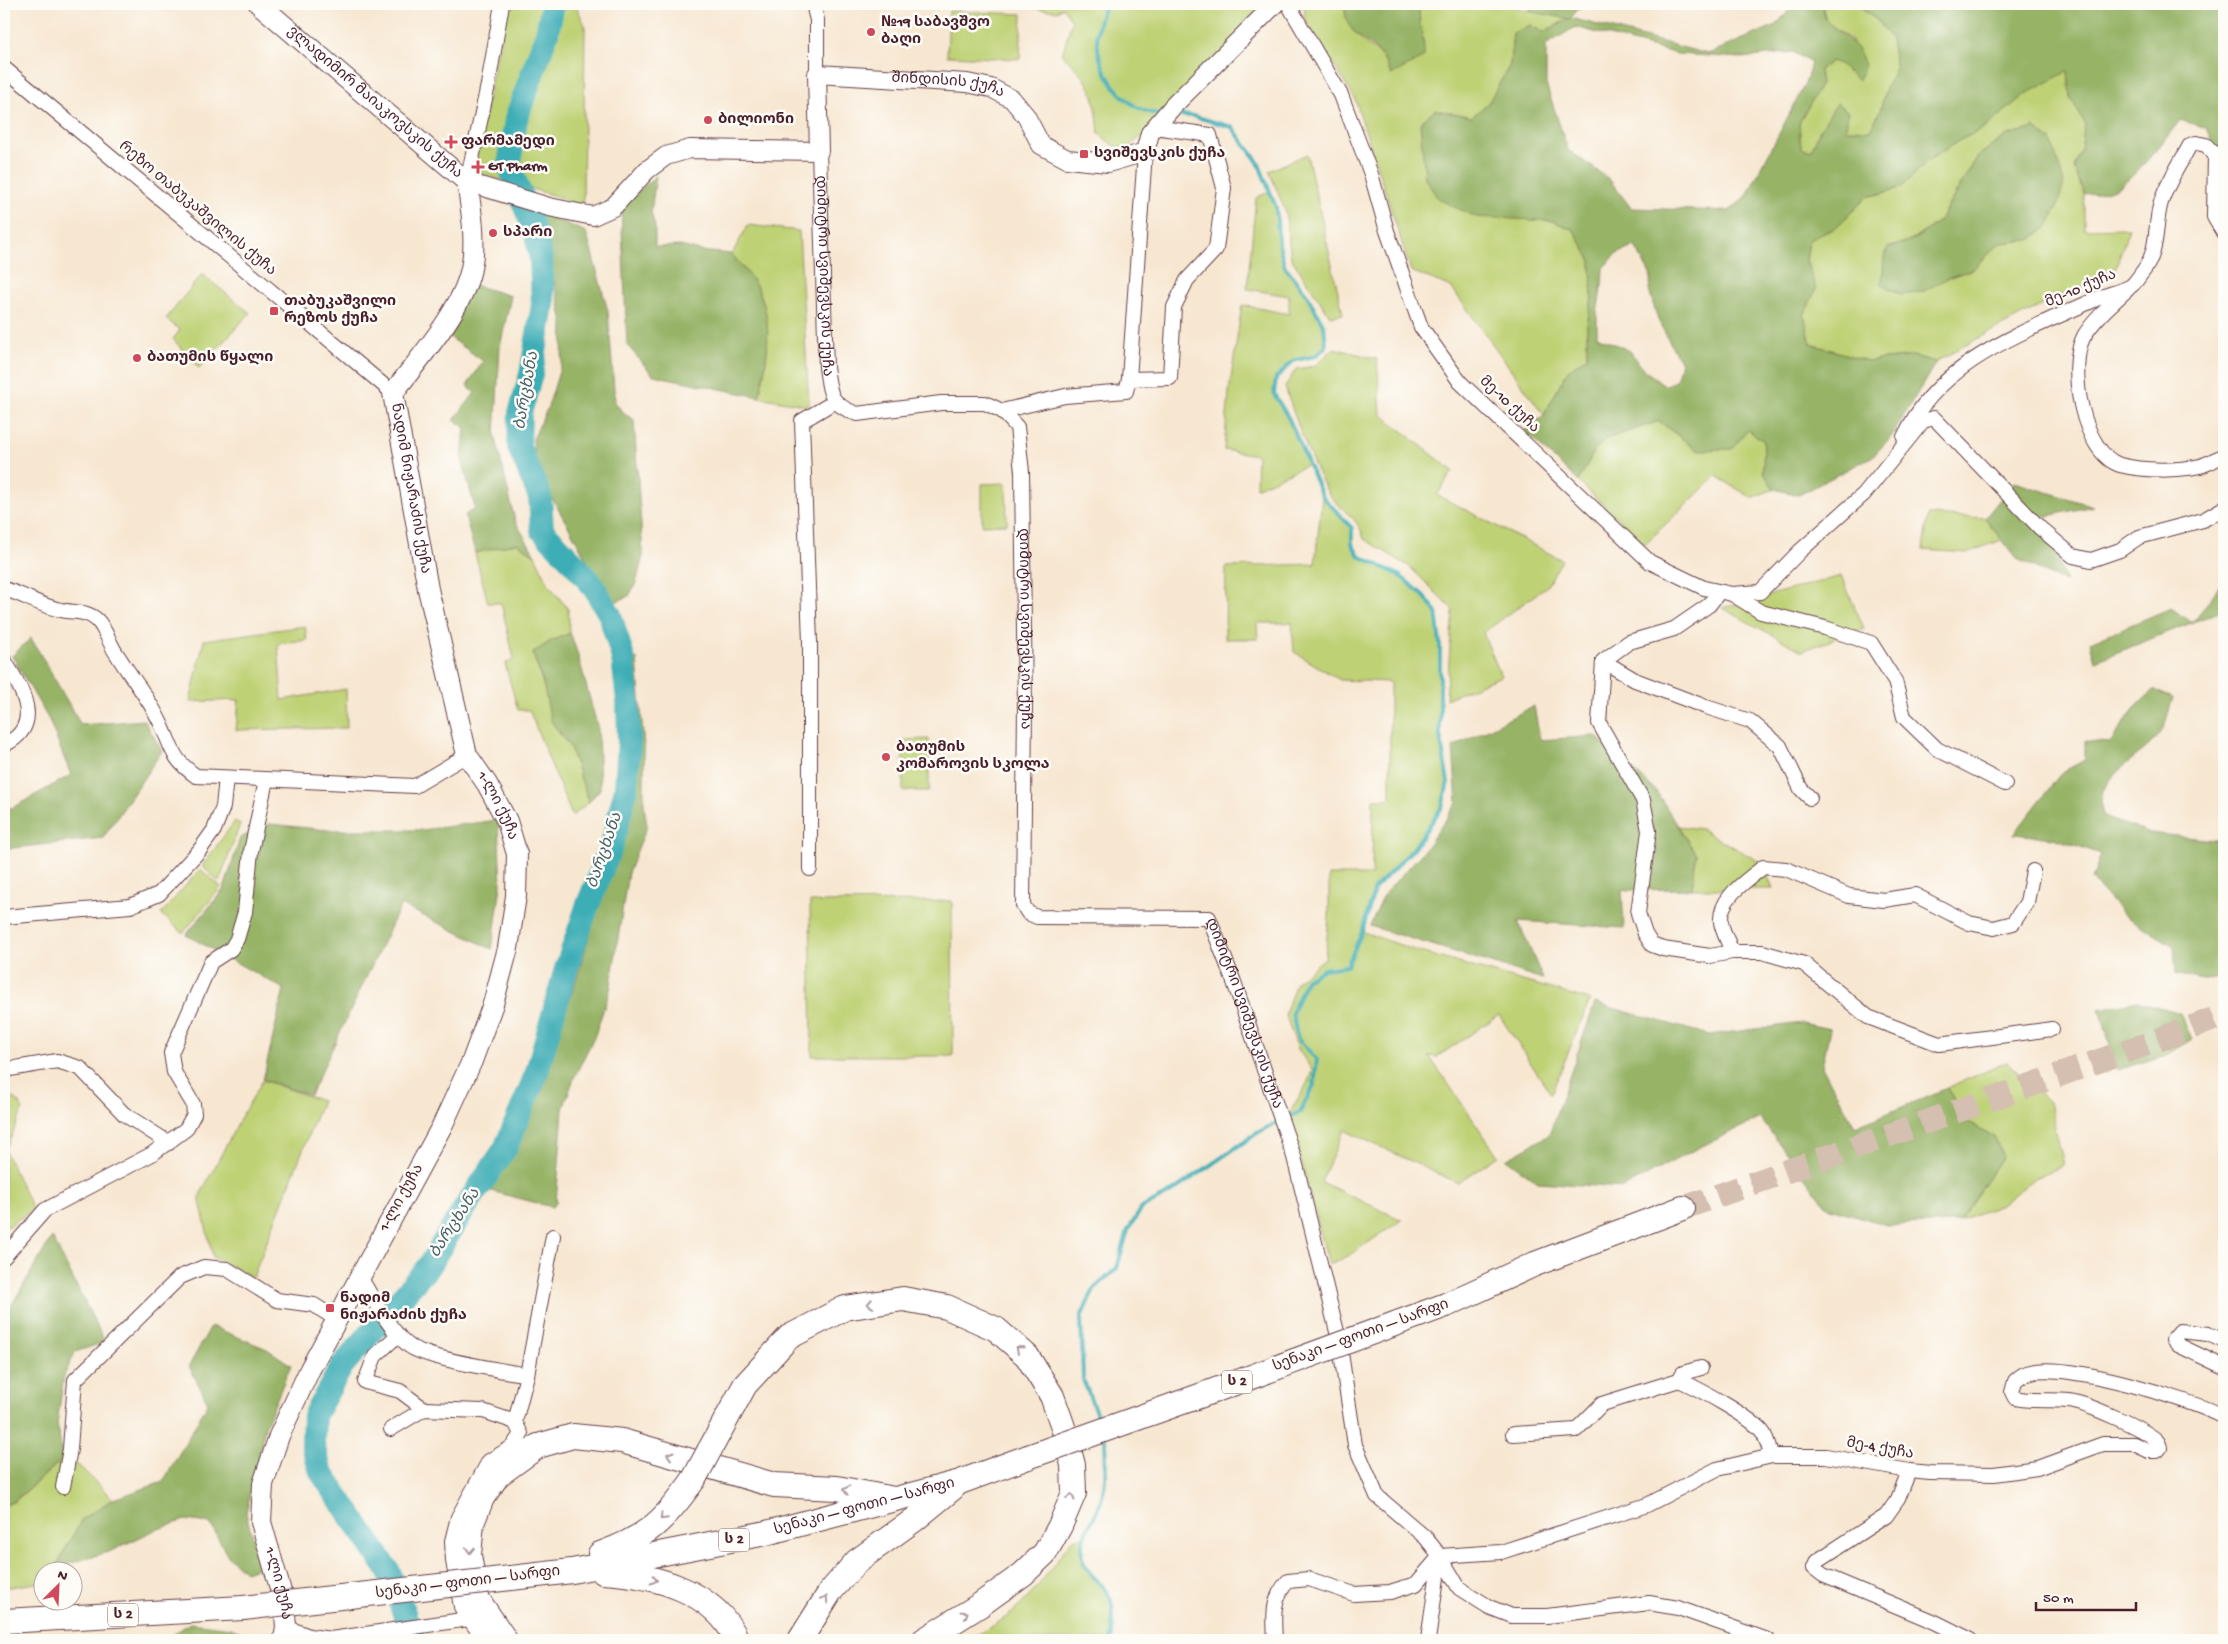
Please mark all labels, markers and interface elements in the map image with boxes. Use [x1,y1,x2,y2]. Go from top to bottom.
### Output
place label: №19 საბავშვო ბაღი [881,14,990,49]
street label: ვლადიმირ მაიაკოვსკის ქუჩა [283,23,466,183]
marker: №19 საბავშვო ბაღი [865,26,877,38]
street label: შინდისის ქუჩა [891,69,1007,102]
place label: ბილიონი [718,111,794,129]
marker: ბილიონი [702,114,714,126]
place label: ფარმამედი [461,133,555,151]
marker: ფარმამედი [445,136,457,148]
street label: რეზო თაბუკაშვილის ქუჩა [115,138,279,280]
place label: სვიშევსკის ქუჩა [1094,145,1225,163]
marker: სვიშევსკის ქუჩა [1078,148,1090,160]
place label: GT Pharm [488,158,548,176]
marker: GT Pharm [472,161,484,173]
street label: დიმიტრი სვიშევსკის ქუჩა [811,175,836,378]
place label: სპარი [503,224,552,242]
marker: სპარი [487,227,499,239]
street label: მე-10 ქუჩა [2043,266,2119,312]
place label: თაბუკაშვილი რეზოს ქუჩა [284,293,396,328]
marker: თაბუკაშვილი რეზოს ქუჩა [268,305,280,317]
place label: ბათუმის წყალი [147,349,273,367]
water label: ბარცხანა [511,350,544,431]
marker: ბათუმის წყალი [131,352,143,364]
street label: მე-10 ქუჩა [1475,373,1543,437]
street label: ნადიმ ნიჟარაძის ქუჩა [386,402,434,575]
street label: დიმიტრი სვიშევსკის ქუჩა [1014,528,1034,730]
place label: ბათუმის კომაროვის სკოლა [896,739,1050,774]
marker: ბათუმის კომაროვის სკოლა [880,751,892,763]
street label: 1-ლი ქუჩა [472,767,521,842]
water label: ბარცხანა [583,810,628,891]
street label: დიმიტრი სვიშევსკის ქუჩა [1201,916,1286,1111]
street label: 1-ლი ქუჩა [376,1161,428,1236]
water label: ბარცხანა [426,1185,486,1262]
place label: ნადიმ ნიჟარაძის ქუჩა [340,1290,467,1325]
street label: სენაკი — ფოთი — სარფი [1271,1296,1451,1376]
one-way arrow [866,1298,874,1309]
marker: ნადიმ ნიჟარაძის ქუჩა [324,1302,336,1314]
one-way arrow [1016,1346,1025,1355]
road number: ს 2 [1222,1370,1252,1394]
street label: მე-4 ქუჩა [1845,1434,1915,1464]
one-way arrow [666,1451,675,1461]
street label: სენაკი — ფოთი — სარფი [772,1475,957,1539]
one-way arrow [841,1485,850,1496]
one-way arrow [1065,1494,1075,1502]
one-way arrow [660,1511,669,1520]
road number: ს 2 [719,1528,749,1552]
street label: 1-ლი ქუჩა [259,1544,294,1620]
one-way arrow [464,1546,475,1554]
north arrow [32,1562,82,1612]
street label: სენაკი — ფოთი — სარფი [375,1563,561,1603]
text: N [55,1567,70,1586]
one-way arrow [650,1574,659,1585]
scale bar [2036,1579,2136,1611]
text: 50 m [2043,1590,2074,1608]
one-way arrow [819,1595,829,1604]
road number: ს 2 [108,1604,138,1626]
one-way arrow [960,1610,969,1620]

